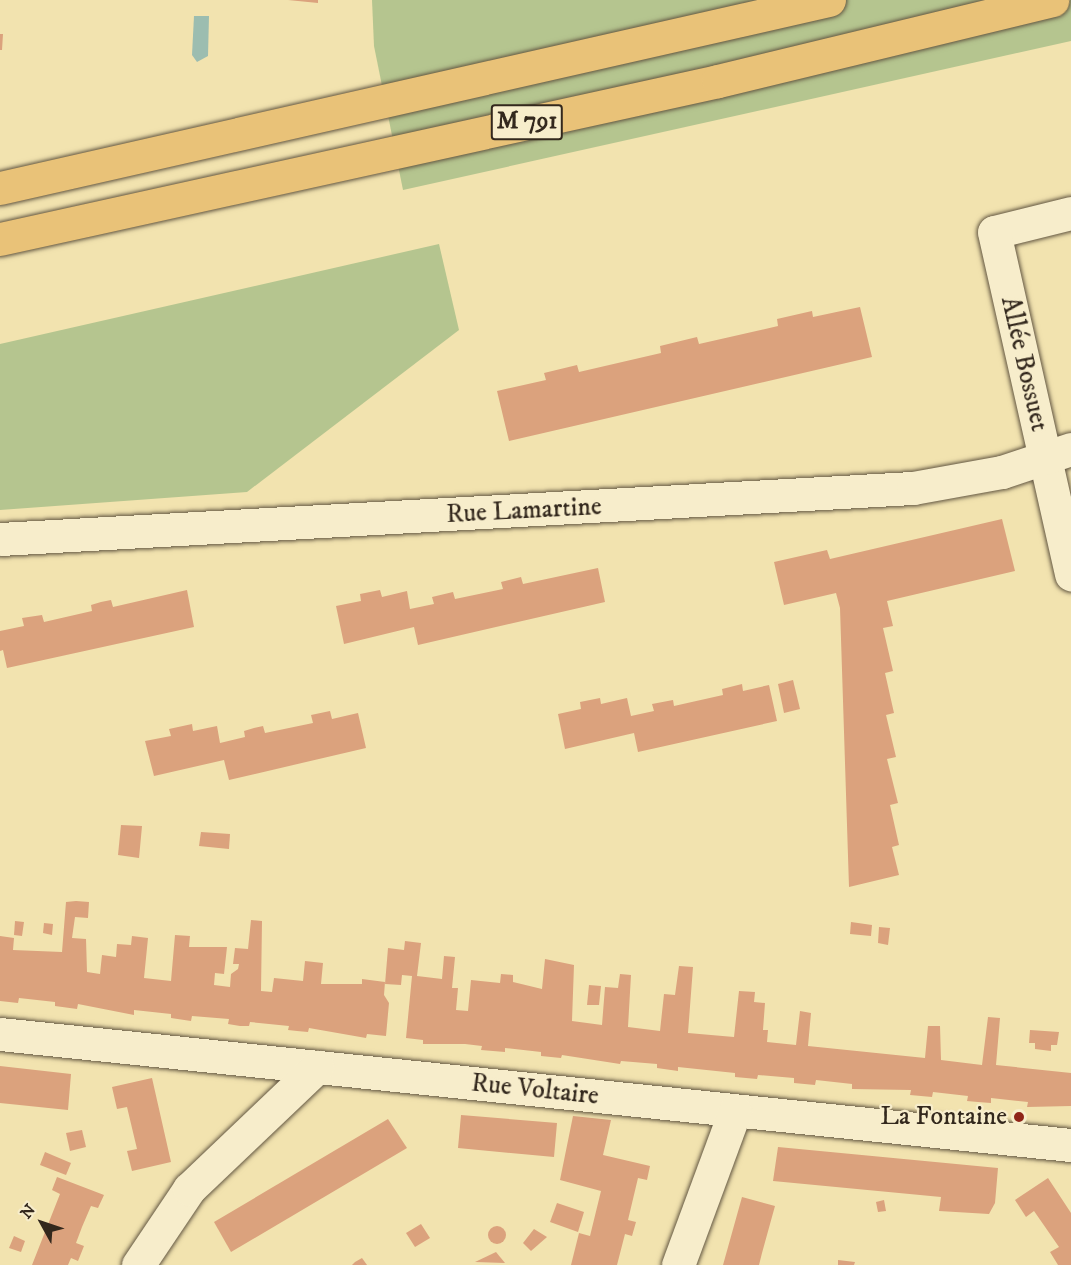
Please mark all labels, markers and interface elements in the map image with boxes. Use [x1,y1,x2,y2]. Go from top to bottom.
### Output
road number: M 791 [490,101,564,143]
street label: Allée Bossuet [993,294,1055,434]
street label: Rue Lamartine [446,491,602,531]
street label: Rue Voltaire [470,1068,600,1112]
place label: La Fontaine [880,1101,1007,1133]
marker: La Fontaine [1012,1110,1026,1124]
north arrow [12,1193,72,1253]
text: N [16,1200,40,1223]

